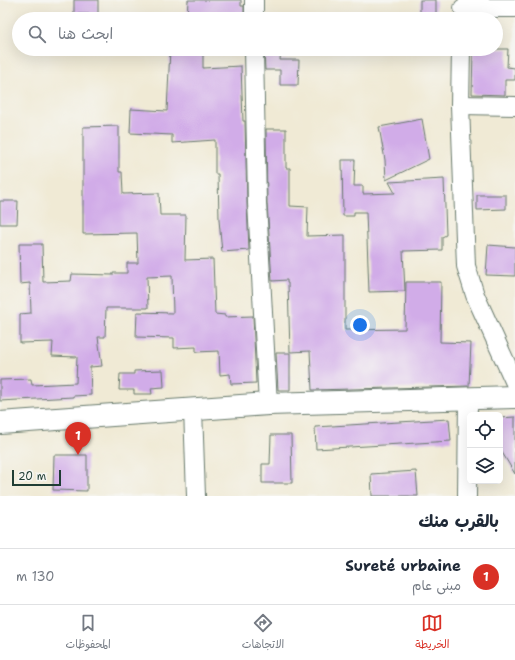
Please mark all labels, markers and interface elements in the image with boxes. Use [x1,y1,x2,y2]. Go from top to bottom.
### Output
search box [12,12,503,56]
icon: search [26,23,48,45]
text: ابحث هنا [58,24,113,44]
your location [350,315,370,335]
map controls [467,412,503,484]
button: locate [467,412,503,448]
pin: 1 [65,422,91,455]
button: layers [467,448,503,484]
scale bar [12,468,61,487]
text: 20 m [18,469,46,484]
text: بالقرب منك [419,510,499,532]
text: Sureté urbaine [345,556,461,576]
text: 130 m [16,568,54,585]
text: 1 [483,568,489,585]
text: مبنى عام [412,577,461,594]
tab: المحفوظات [66,612,111,654]
tab: الاتجاهات [242,612,284,654]
tab: الخريطة [415,612,450,654]

